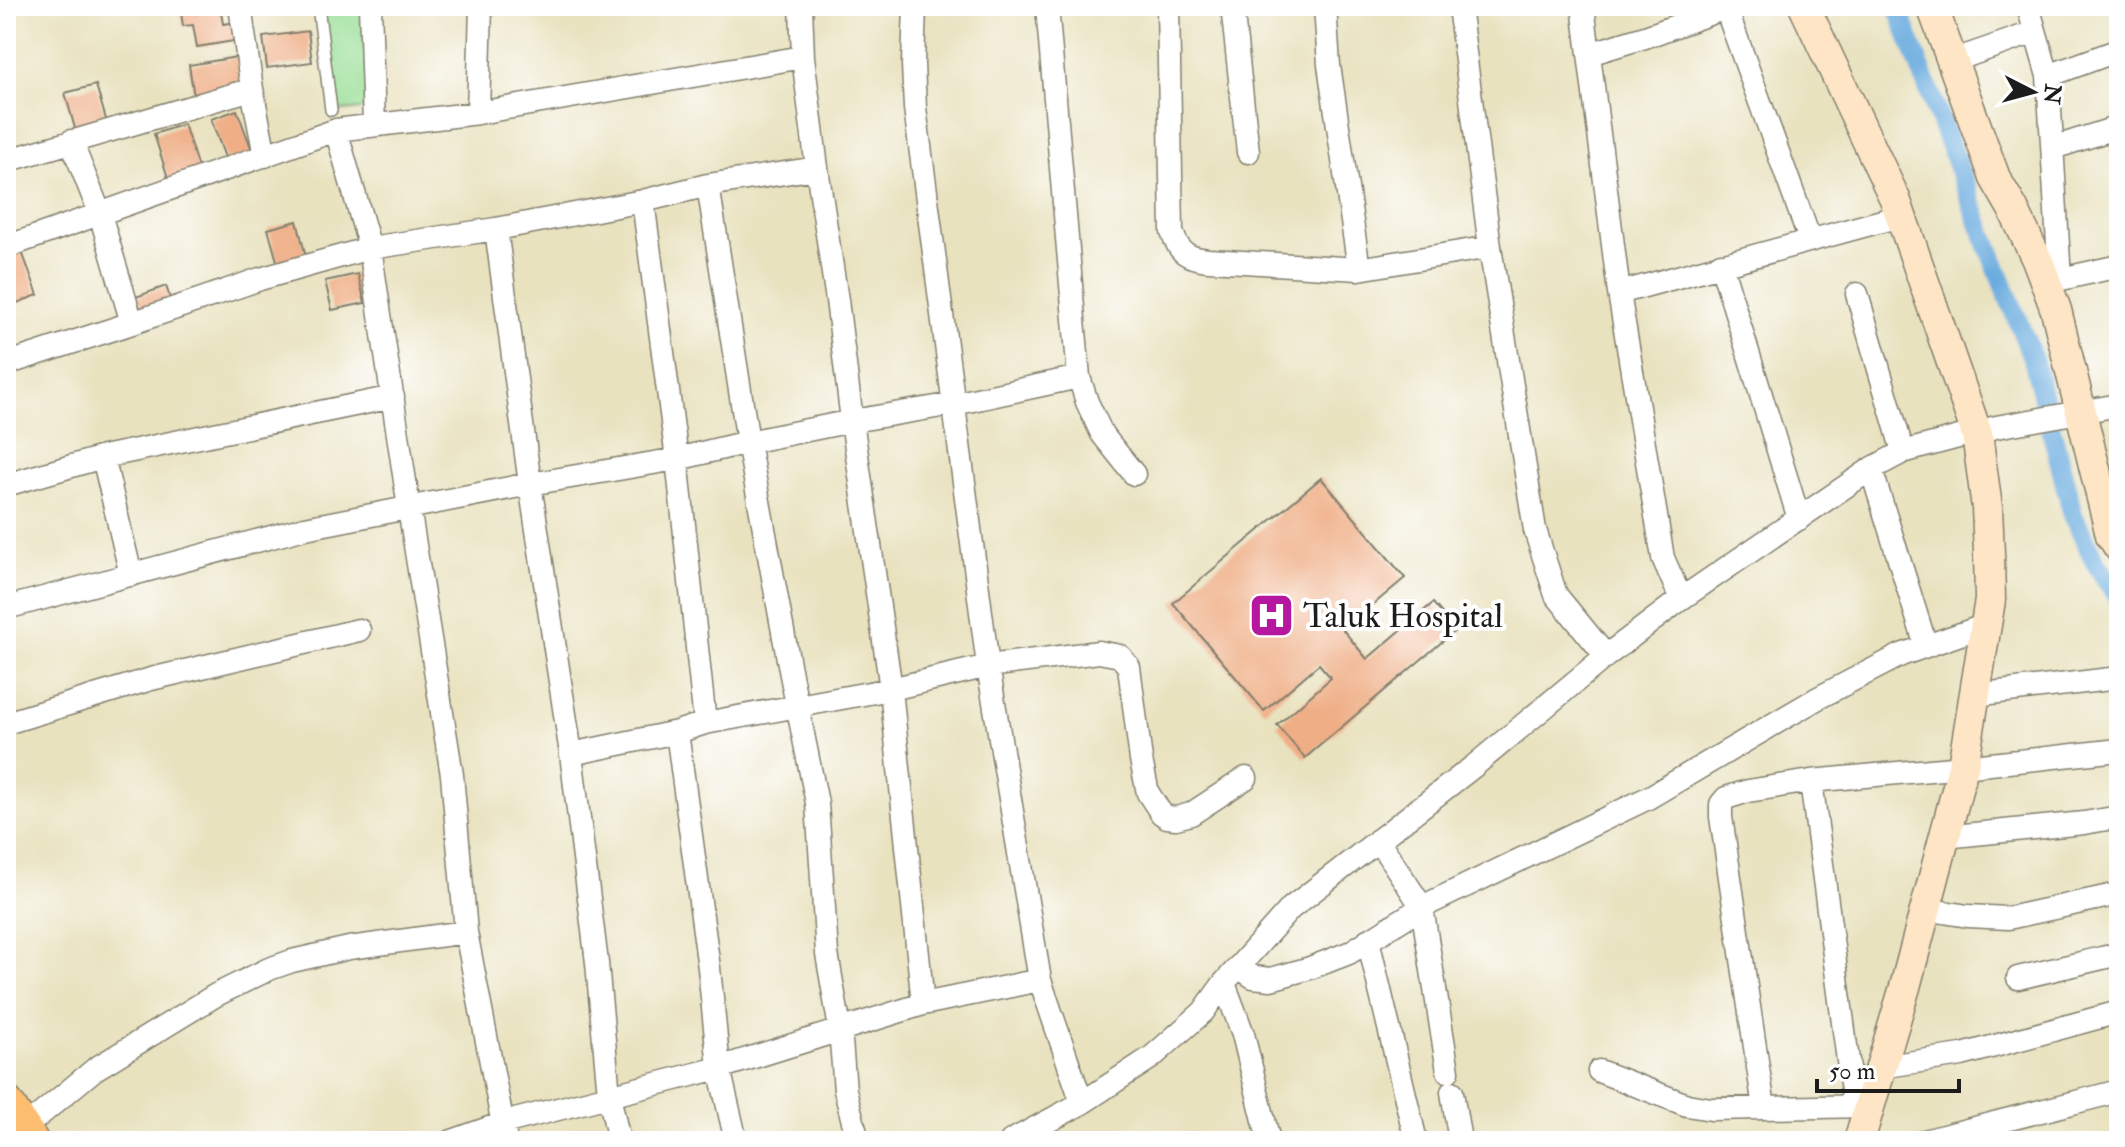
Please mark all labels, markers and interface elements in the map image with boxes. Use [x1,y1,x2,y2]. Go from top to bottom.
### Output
north arrow [1993,52,2073,132]
text: N [2037,82,2067,106]
hospital icon: Taluk Hospital [1248,592,1296,640]
place label: Taluk Hospital [1303,595,1503,638]
scale bar [1817,1043,1959,1093]
text: 50 m [1829,1056,1876,1087]

